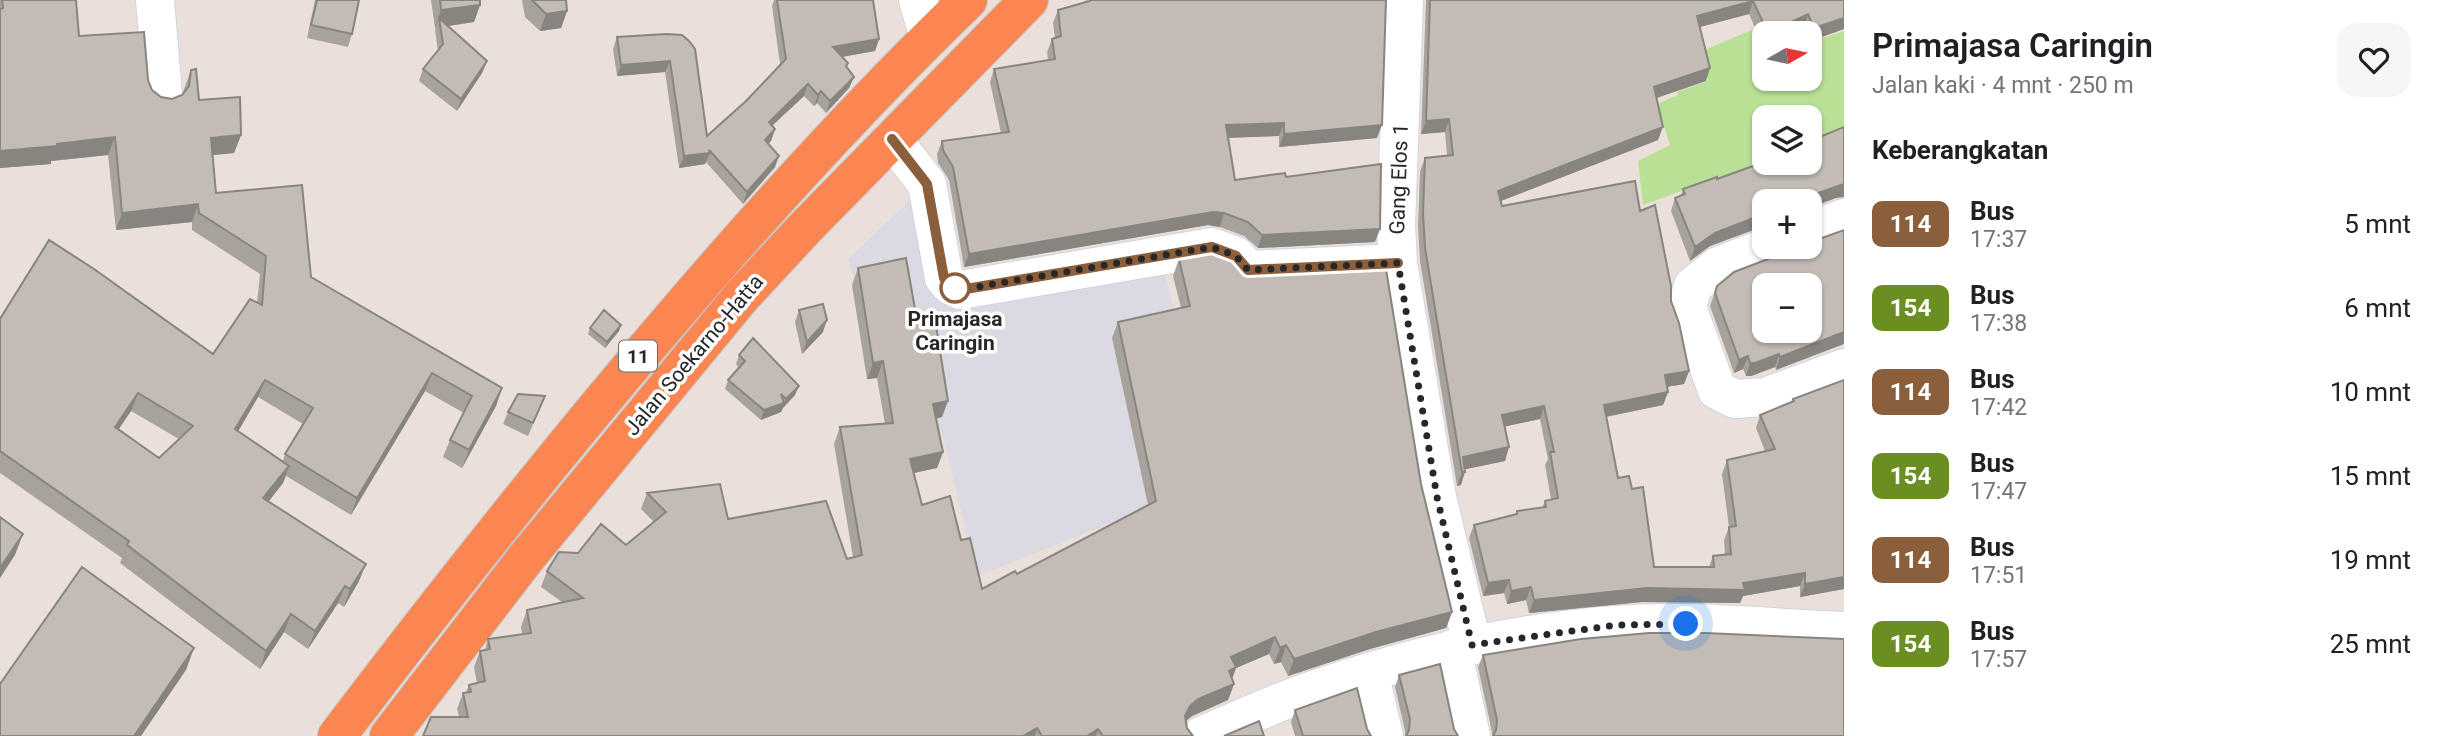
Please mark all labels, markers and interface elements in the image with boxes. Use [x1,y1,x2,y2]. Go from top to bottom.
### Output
north arrow [1752,21,1822,91]
map controls [1752,21,1822,343]
button: heart [2337,23,2411,97]
text: Primajasa Caringin [1872,26,2153,65]
text: Jalan kaki · 4 mnt · 250 m [1872,72,2134,99]
button: layers [1752,105,1822,175]
street label: Gang Elos 1 [1385,123,1413,235]
text: Keberangkatan [1872,135,2048,165]
button: + [1752,189,1822,259]
text: Bus [1970,196,2015,226]
text: 5 mnt [2344,209,2411,239]
text: 114 [1890,210,1931,238]
text: 17:37 [1970,226,2027,253]
street label: Jalan Soekarno-Hatta [620,270,768,440]
marker: Primajasa Caringin [940,273,970,303]
button: − [1752,273,1822,343]
text: Bus [1970,280,2015,310]
text: 6 mnt [2344,293,2411,323]
text: 154 [1890,294,1931,322]
place label: Primajasa Caringin [908,307,1002,355]
text: 17:38 [1970,310,2027,337]
road number: 11 [619,340,657,372]
text: Bus [1970,364,2015,394]
text: 10 mnt [2330,377,2411,407]
text: 114 [1890,378,1931,406]
text: 17:42 [1970,394,2027,421]
text: Bus [1970,448,2015,478]
text: 15 mnt [2330,461,2411,491]
text: 154 [1890,462,1931,490]
text: 17:47 [1970,478,2027,505]
text: Bus [1970,532,2015,562]
text: 19 mnt [2330,545,2411,575]
text: 114 [1890,546,1931,574]
text: 17:51 [1970,562,2027,589]
your location [1668,606,1703,641]
text: Bus [1970,616,2015,646]
text: 25 mnt [2330,629,2411,659]
text: 154 [1890,630,1931,658]
text: 17:57 [1970,646,2027,673]

